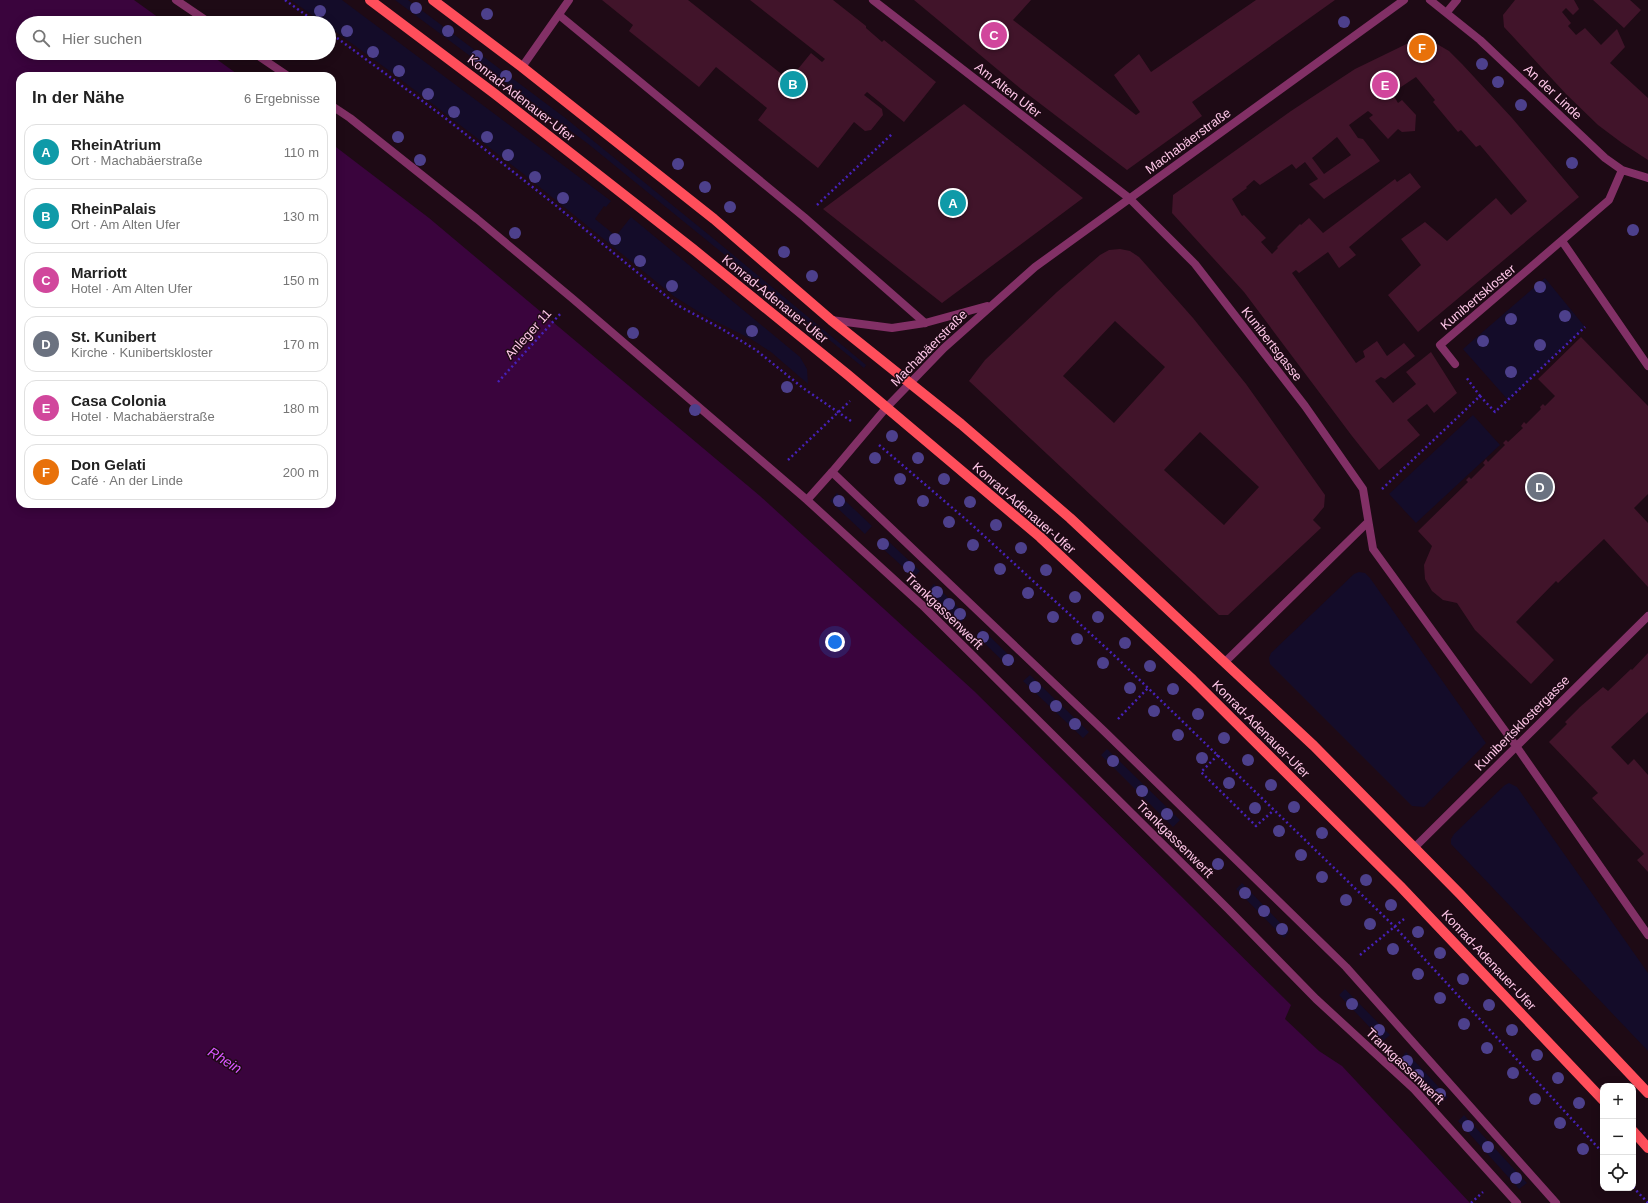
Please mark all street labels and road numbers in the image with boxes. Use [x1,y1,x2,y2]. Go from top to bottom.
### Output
street label: Konrad-Adenauer-Ufer [465,52,578,145]
street label: Am Alten Ufer [972,59,1045,121]
street label: An der Linde [1521,61,1585,123]
street label: Machabäerstraße [1142,105,1234,177]
street label: Konrad-Adenauer-Ufer [719,252,831,347]
street label: Kunibertskloster [1437,261,1519,333]
street label: Kunibertsgasse [1239,304,1305,384]
street label: Anleger 11 [502,306,554,362]
street label: Machabäerstraße [888,307,970,389]
street label: Konrad-Adenauer-Ufer [969,459,1079,557]
street label: Trankgassenwerft [902,570,986,652]
street label: Kunibertsklostergasse [1471,672,1573,774]
street label: Konrad-Adenauer-Ufer [1209,677,1313,781]
street label: Trankgassenwerft [1133,797,1217,881]
street label: Konrad-Adenauer-Ufer [1439,907,1540,1014]
street label: Trankgassenwerft [1363,1025,1447,1107]

